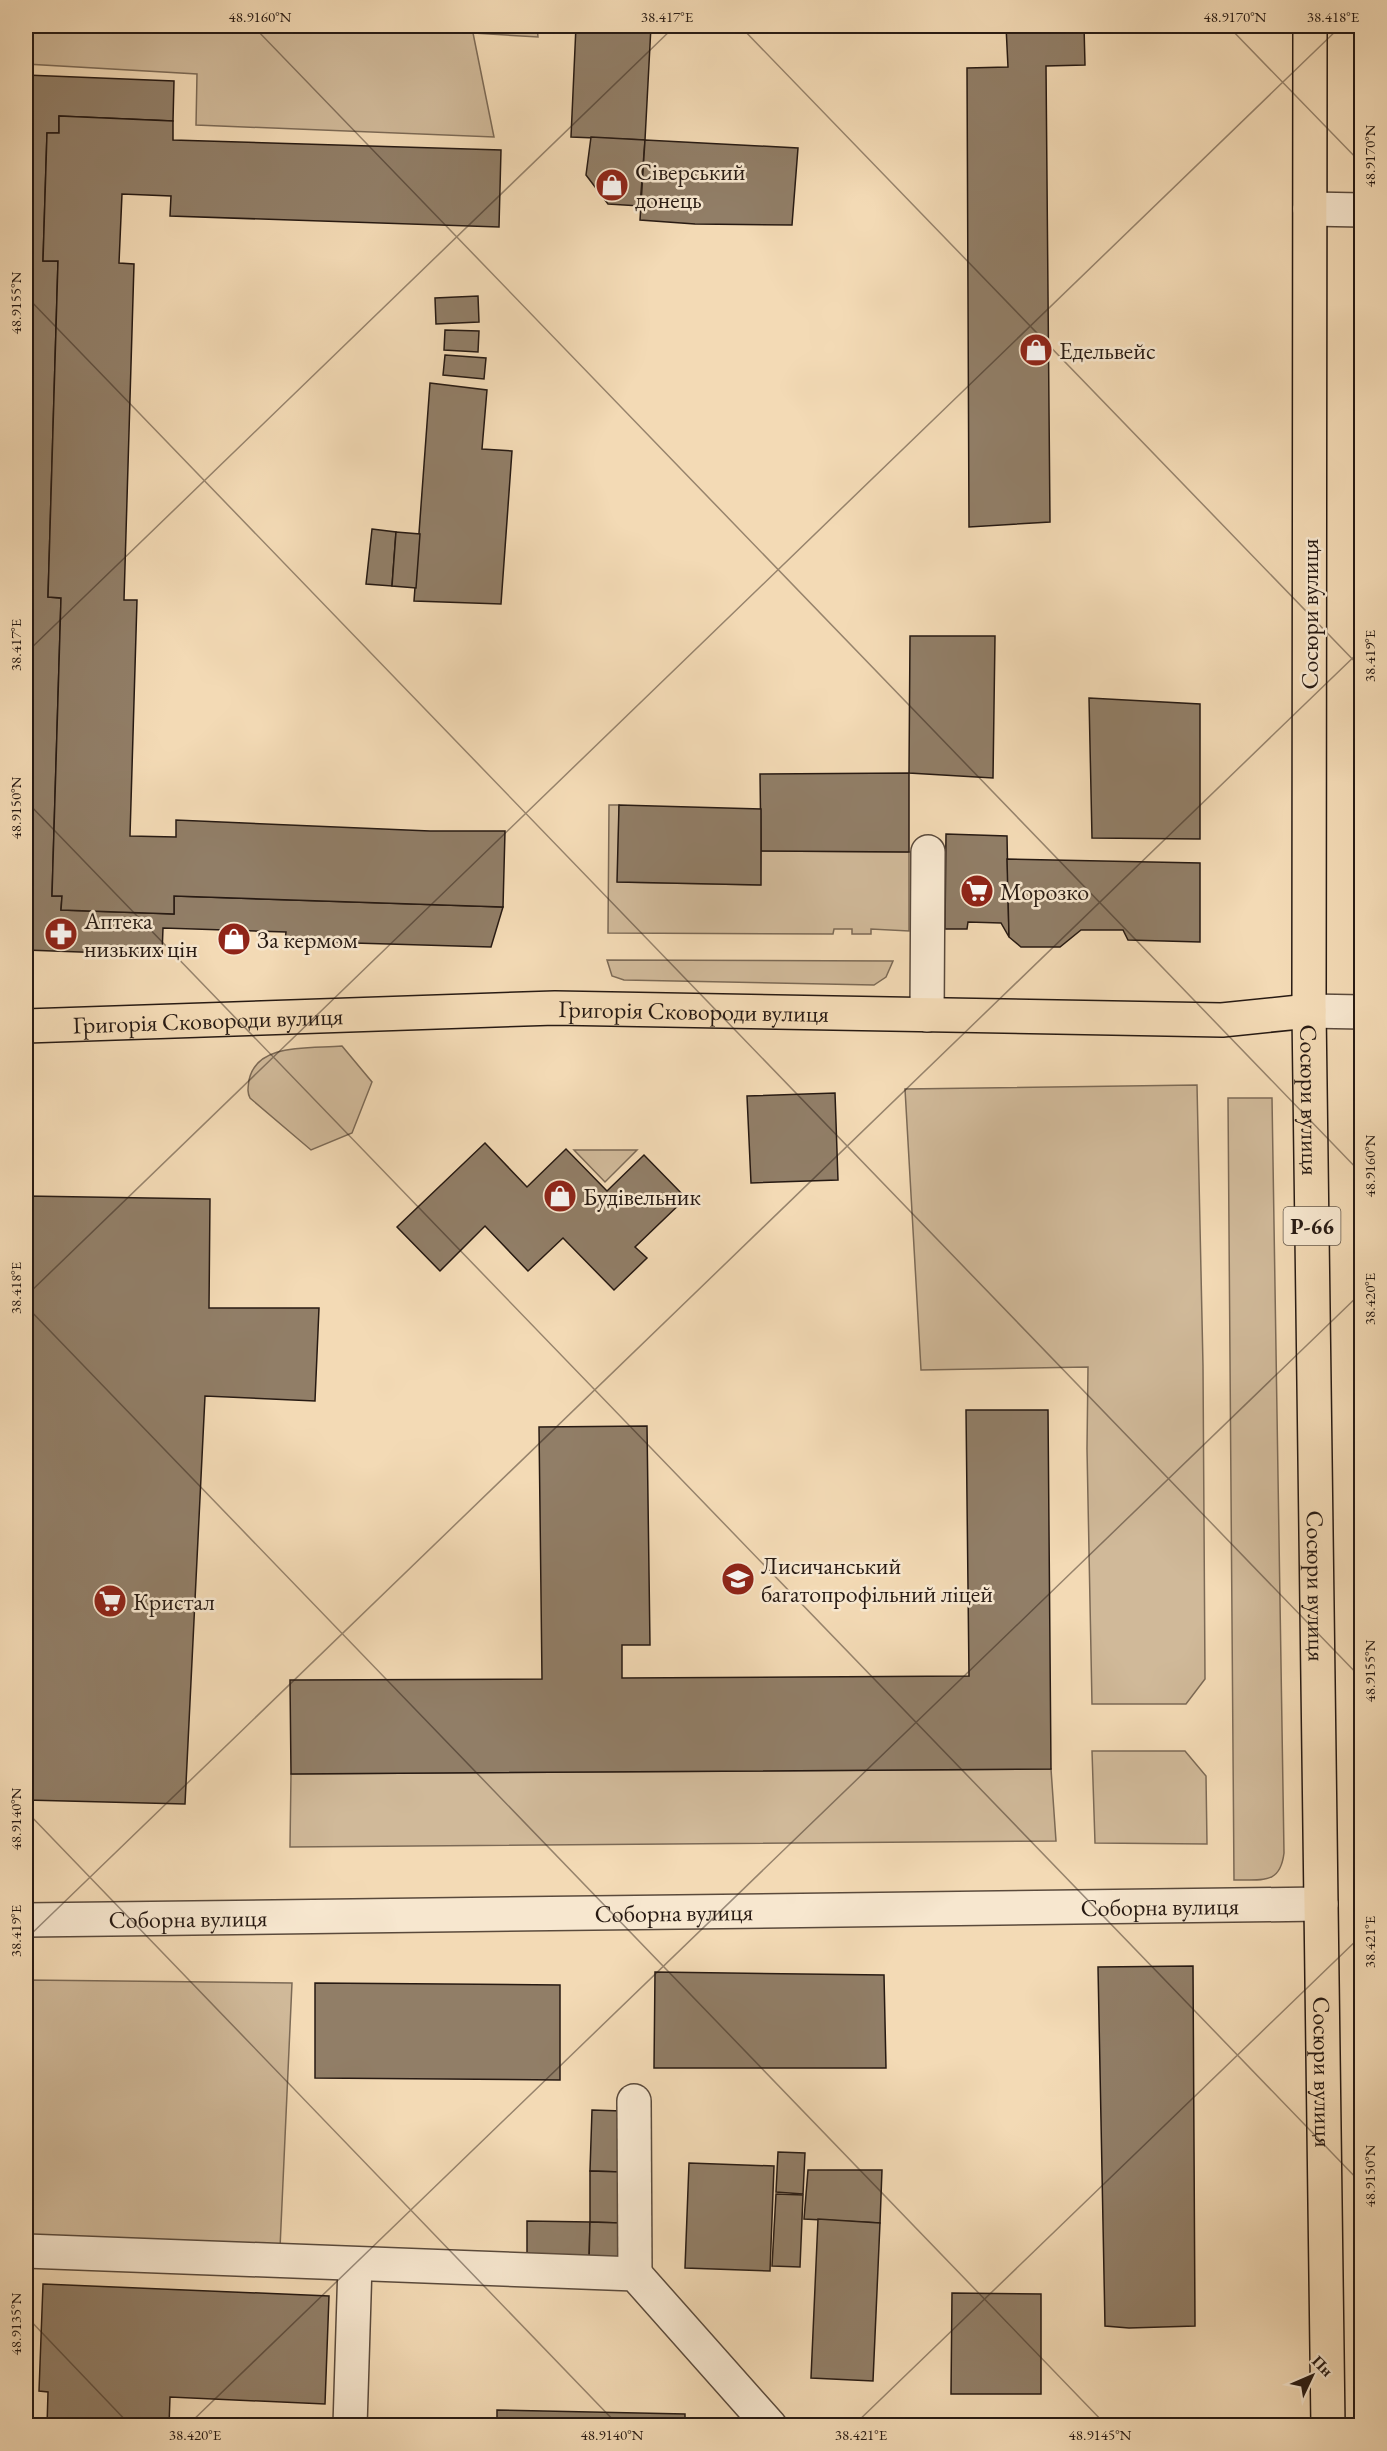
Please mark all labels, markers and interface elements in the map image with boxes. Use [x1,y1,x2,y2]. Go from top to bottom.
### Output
text: 48.9160°N [229,7,292,26]
text: 38.417°E [641,7,694,26]
text: 48.9170°N [1204,7,1267,26]
text: 38.418°E [1307,7,1360,26]
text: 48.9170°N [1360,124,1379,187]
place label: Сіверський донець [635,156,746,215]
shop icon: Сіверський донець [594,167,630,203]
text: 48.9155°N [6,271,25,334]
shop icon: Едельвейс [1018,332,1054,368]
place label: Едельвейс [1059,335,1156,366]
street label: Сосюри вулиця [1294,538,1325,690]
text: 38.417°E [6,618,25,671]
text: 38.419°E [1360,629,1379,682]
text: 48.9150°N [6,776,25,839]
supermarket icon: Морозко [959,873,995,909]
place label: Морозко [1000,876,1089,907]
place label: Аптека низьких цін [83,905,198,964]
pharmacy icon: Аптека низьких цін [43,916,79,952]
shop icon: За кермом [216,921,252,957]
place label: За кермом [257,924,358,955]
street label: Григорія Сковороди вулиця [558,993,830,1028]
street label: Григорія Сковороди вулиця [72,1000,344,1040]
street label: Сосюри вулиця [1294,1024,1327,1176]
text: 48.9160°N [1360,1134,1379,1197]
shop icon: Будівельник [542,1178,578,1214]
place label: Будівельник [583,1181,701,1212]
road number: Р-66 [1284,1207,1340,1245]
text: 38.418°E [6,1261,25,1314]
text: 38.420°E [1360,1272,1379,1325]
street label: Сосюри вулиця [1300,1510,1333,1662]
place label: Лисичанський багатопрофільний ліцей [761,1550,993,1609]
school or university icon: Лисичанський багатопрофільний ліцей [720,1561,756,1597]
supermarket icon: Кристал [92,1583,128,1619]
place label: Кристал [133,1586,215,1617]
text: 48.9155°N [1360,1639,1379,1702]
text: 48.9140°N [6,1787,25,1850]
street label: Соборна вулиця [1080,1890,1240,1922]
street label: Соборна вулиця [594,1896,754,1928]
street label: Соборна вулиця [108,1902,268,1934]
text: 38.419°E [6,1904,25,1957]
text: 38.421°E [1360,1915,1379,1968]
street label: Сосюри вулиця [1307,1996,1340,2148]
text: 48.9150°N [1360,2144,1379,2207]
text: 48.9135°N [6,2292,25,2355]
north arrow [1282,2346,1342,2406]
text: Пн [1307,2351,1338,2381]
text: 38.420°E [169,2425,222,2444]
text: 48.9140°N [581,2425,644,2444]
text: 38.421°E [835,2425,888,2444]
text: 48.9145°N [1069,2425,1132,2444]

